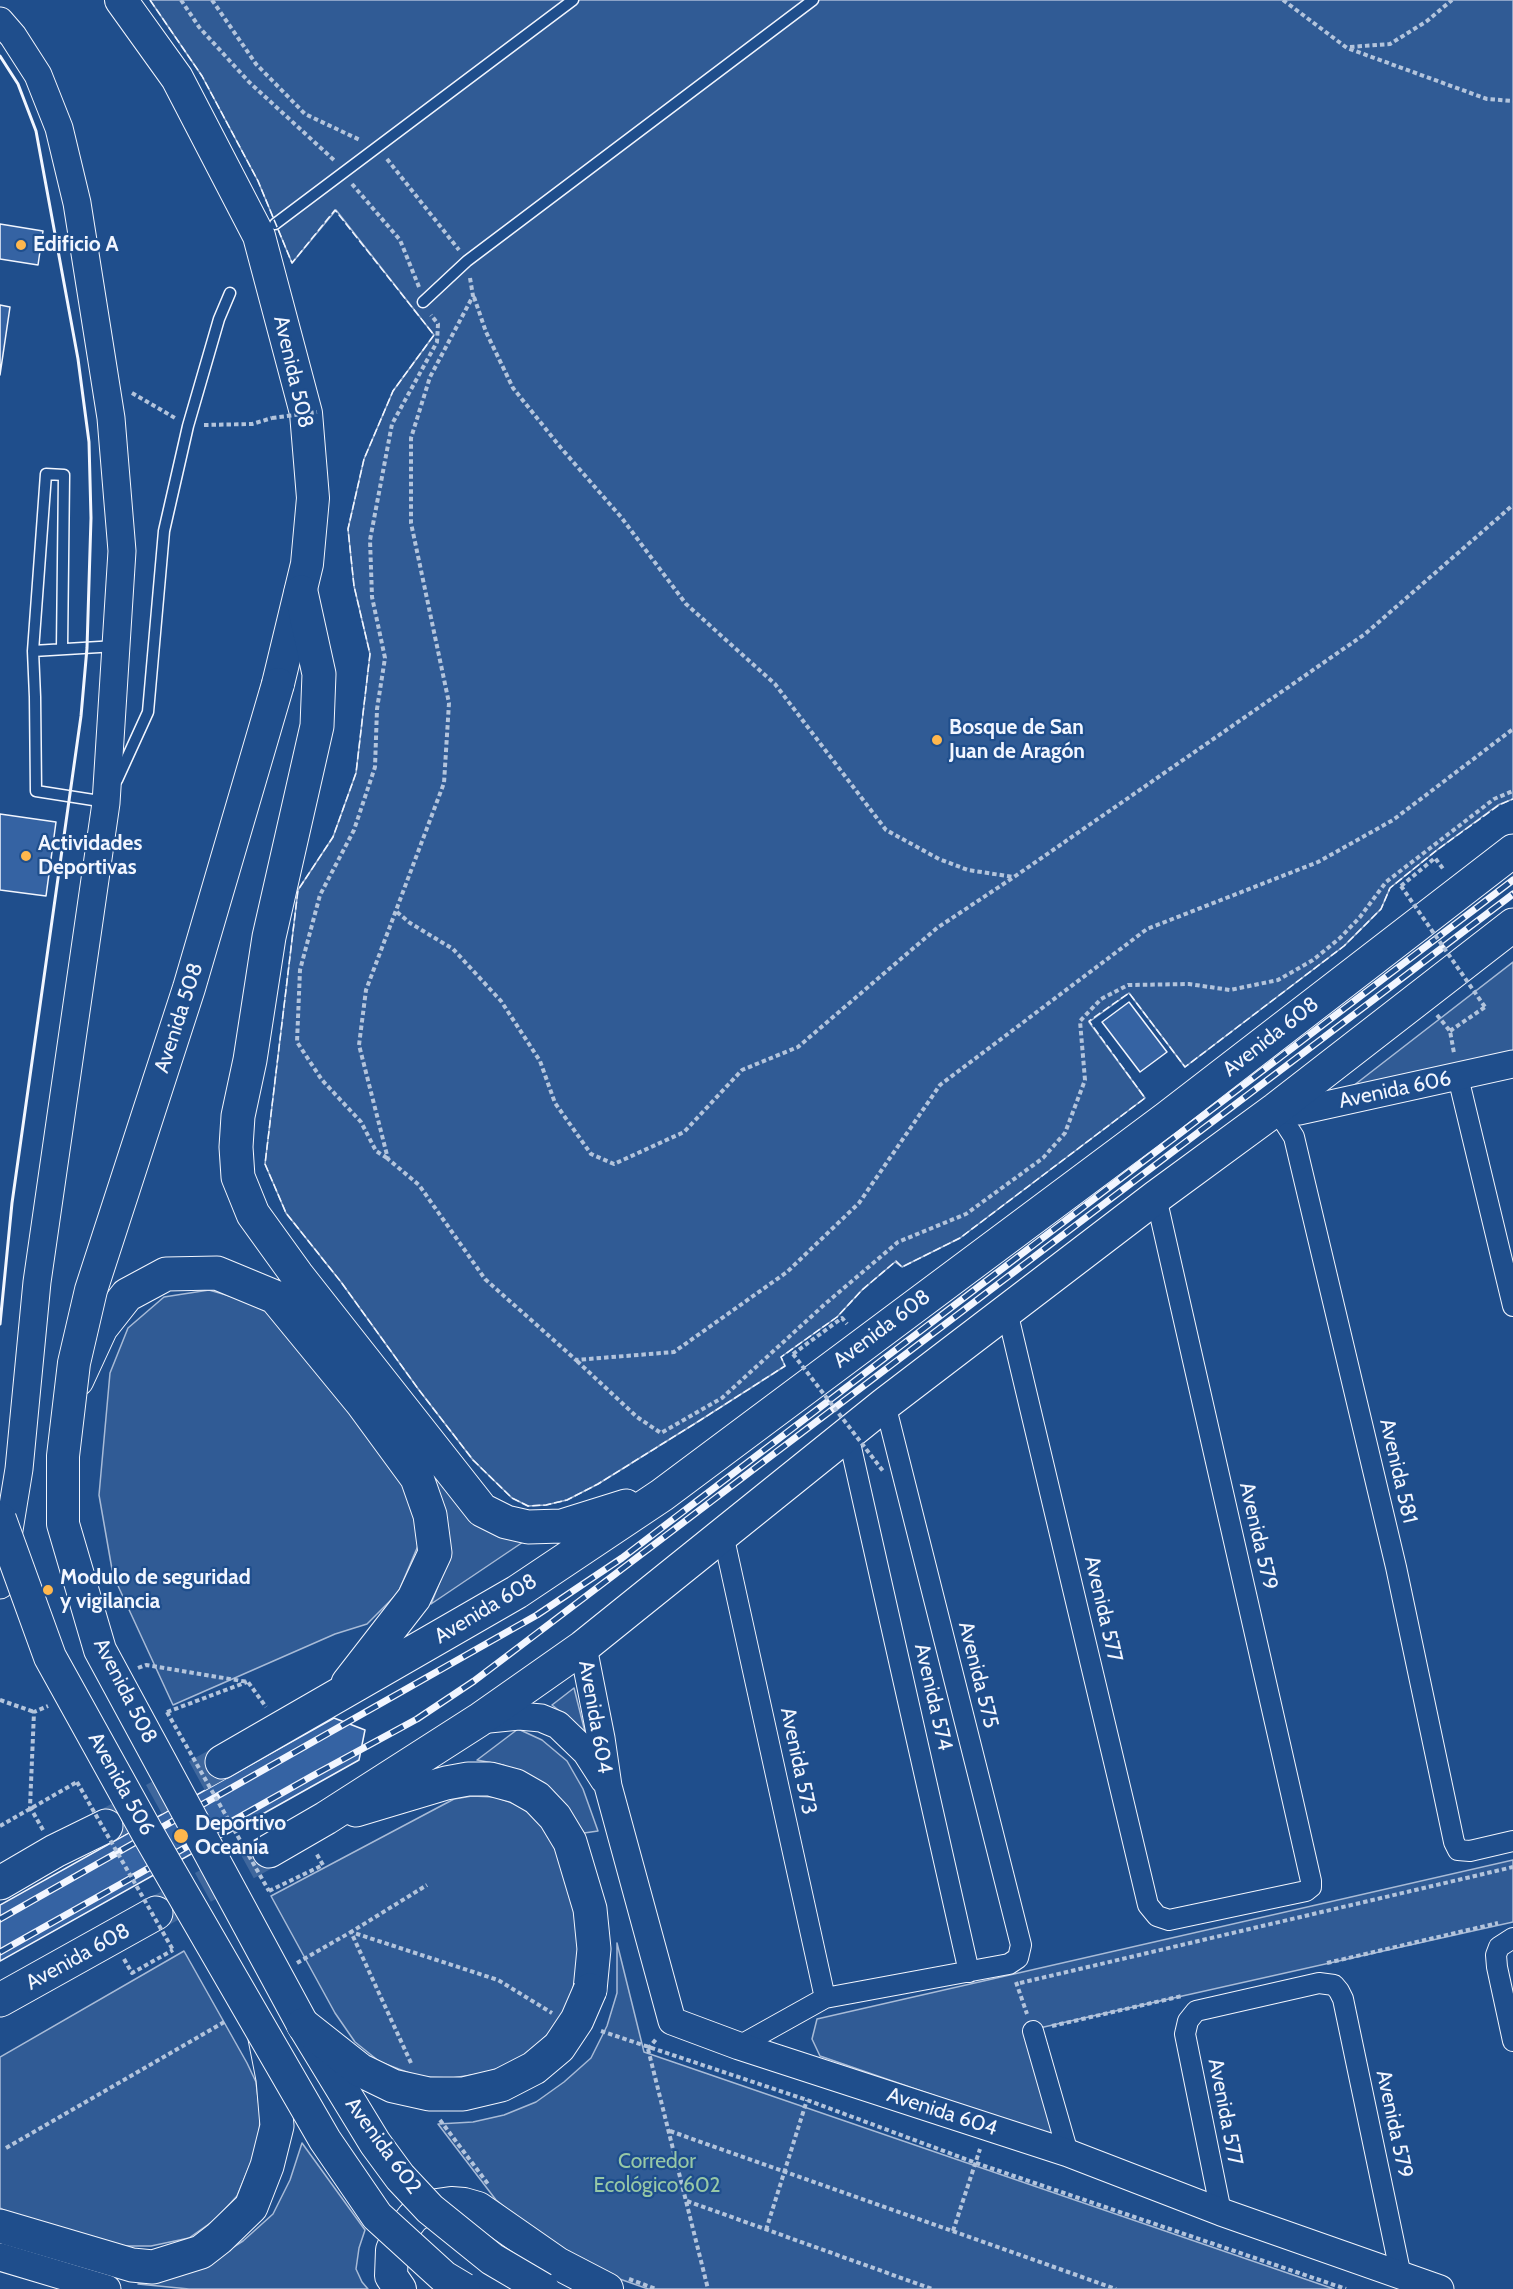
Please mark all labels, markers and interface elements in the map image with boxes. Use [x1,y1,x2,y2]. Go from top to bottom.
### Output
place label: Edificio A [33,232,119,258]
marker: Edificio A [14,238,28,252]
street label: Avenida 508 [268,313,318,431]
place label: Bosque de San Juan de Aragón [949,715,1085,765]
marker: Bosque de San Juan de Aragón [930,733,944,747]
place label: Actividades Deportivas [38,831,142,881]
marker: Actividades Deportivas [19,849,33,863]
street label: Avenida 508 [149,960,209,1076]
street label: Avenida 608 [1218,992,1324,1082]
street label: Avenida 606 [1336,1066,1454,1114]
street label: Avenida 608 [828,1284,936,1374]
street label: Avenida 581 [1374,1416,1422,1526]
street label: Avenida 579 [1233,1480,1283,1592]
street label: Avenida 577 [1079,1553,1127,1665]
place label: Modulo de seguridad y vigilancia [60,1565,251,1615]
street label: Avenida 608 [430,1569,542,1649]
marker: Modulo de seguridad y vigilancia [41,1583,55,1597]
street label: Avenida 575 [953,1619,1003,1731]
street label: Avenida 508 [88,1634,162,1748]
street label: Avenida 574 [908,1641,958,1753]
street label: Avenida 604 [573,1658,617,1776]
street label: Avenida 573 [774,1705,822,1817]
street label: Avenida 506 [82,1728,160,1840]
place label: Deportivo Oceanía [195,1811,286,1861]
marker: Deportivo Oceanía [172,1827,190,1845]
street label: Avenida 608 [22,1918,134,1996]
street label: Avenida 577 [1202,2056,1248,2168]
street label: Avenida 579 [1370,2068,1418,2180]
street label: Avenida 604 [884,2082,1000,2142]
street label: Avenida 602 [339,2093,427,2199]
park label: Corredor Ecológico 602 [593,2149,721,2199]

